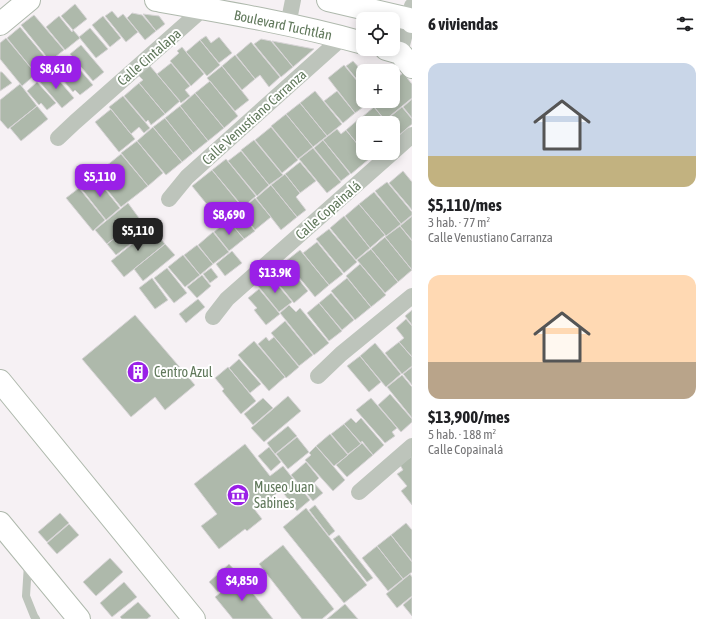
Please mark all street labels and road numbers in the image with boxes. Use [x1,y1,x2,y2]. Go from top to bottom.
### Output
street label: Boulevard Tuchtlán [233,7,333,43]
street label: Calle Cintalapa [114,25,184,89]
street label: Calle Venustiano Carranza [199,66,309,168]
street label: Calle Copainalá [292,177,364,243]

